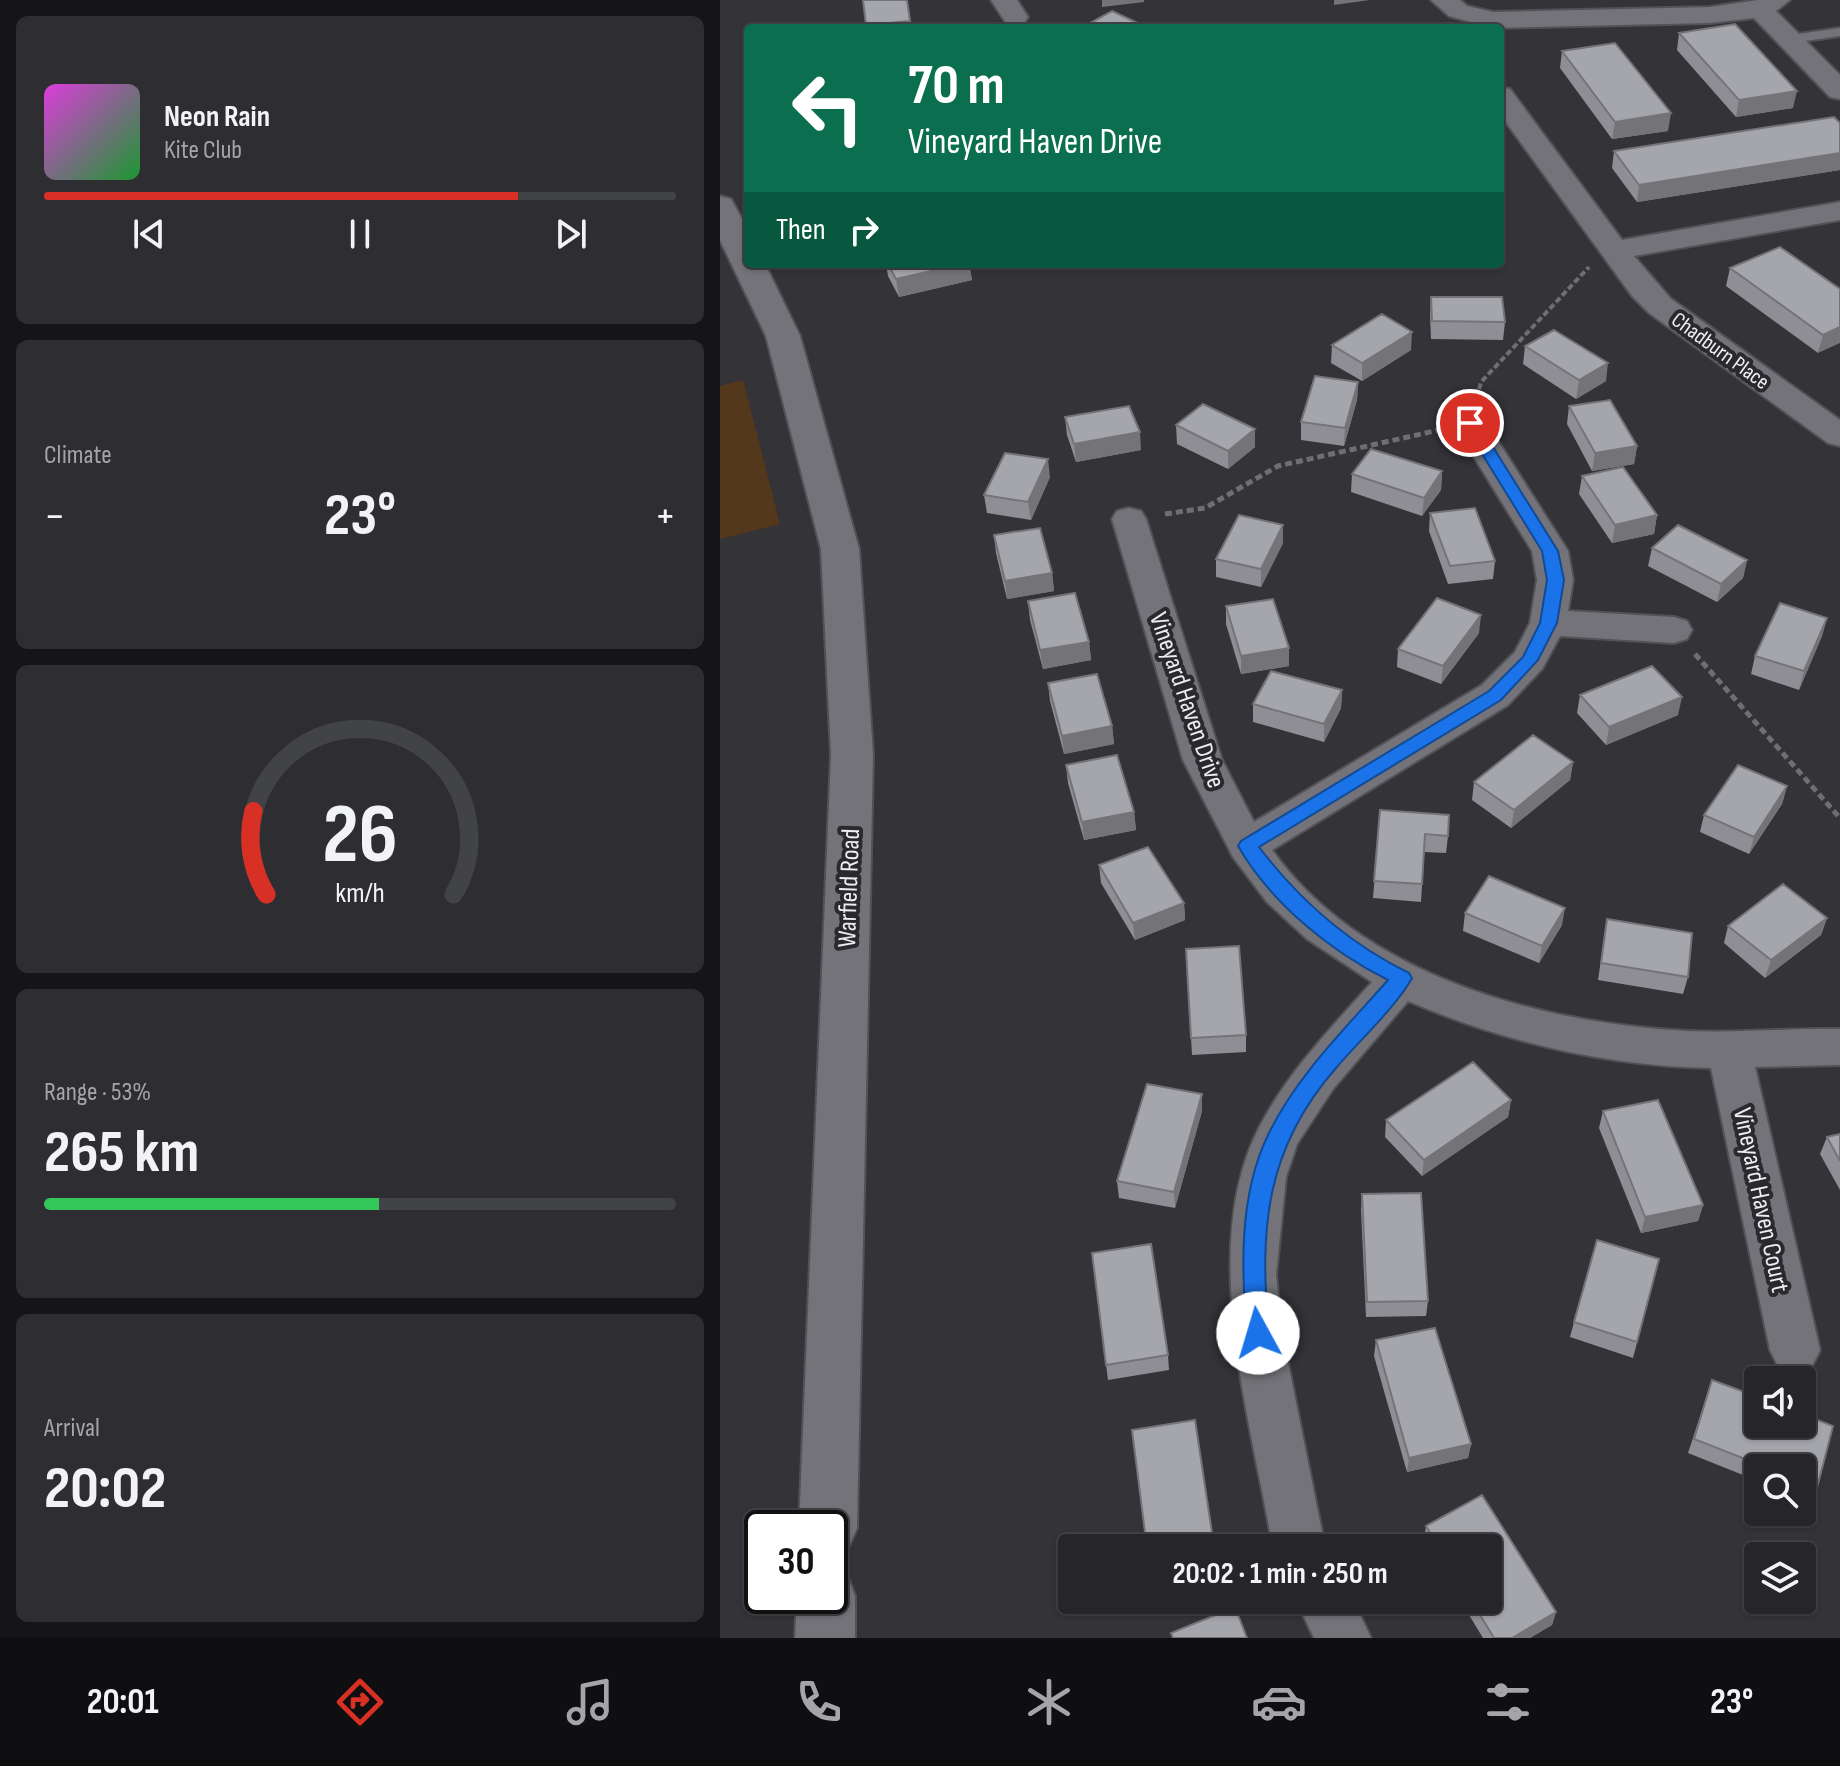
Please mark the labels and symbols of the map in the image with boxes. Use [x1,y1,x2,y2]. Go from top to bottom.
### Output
street label: Chadburn Place [1666,307,1774,396]
pin [1436,389,1504,457]
street label: Vineyard Haven Drive [1142,609,1231,792]
street label: Warfield Road [832,828,867,948]
street label: Vineyard Haven Court [1726,1105,1795,1296]
position arrow [1216,1291,1300,1375]
speed limit sign: 30 [744,1510,848,1614]

